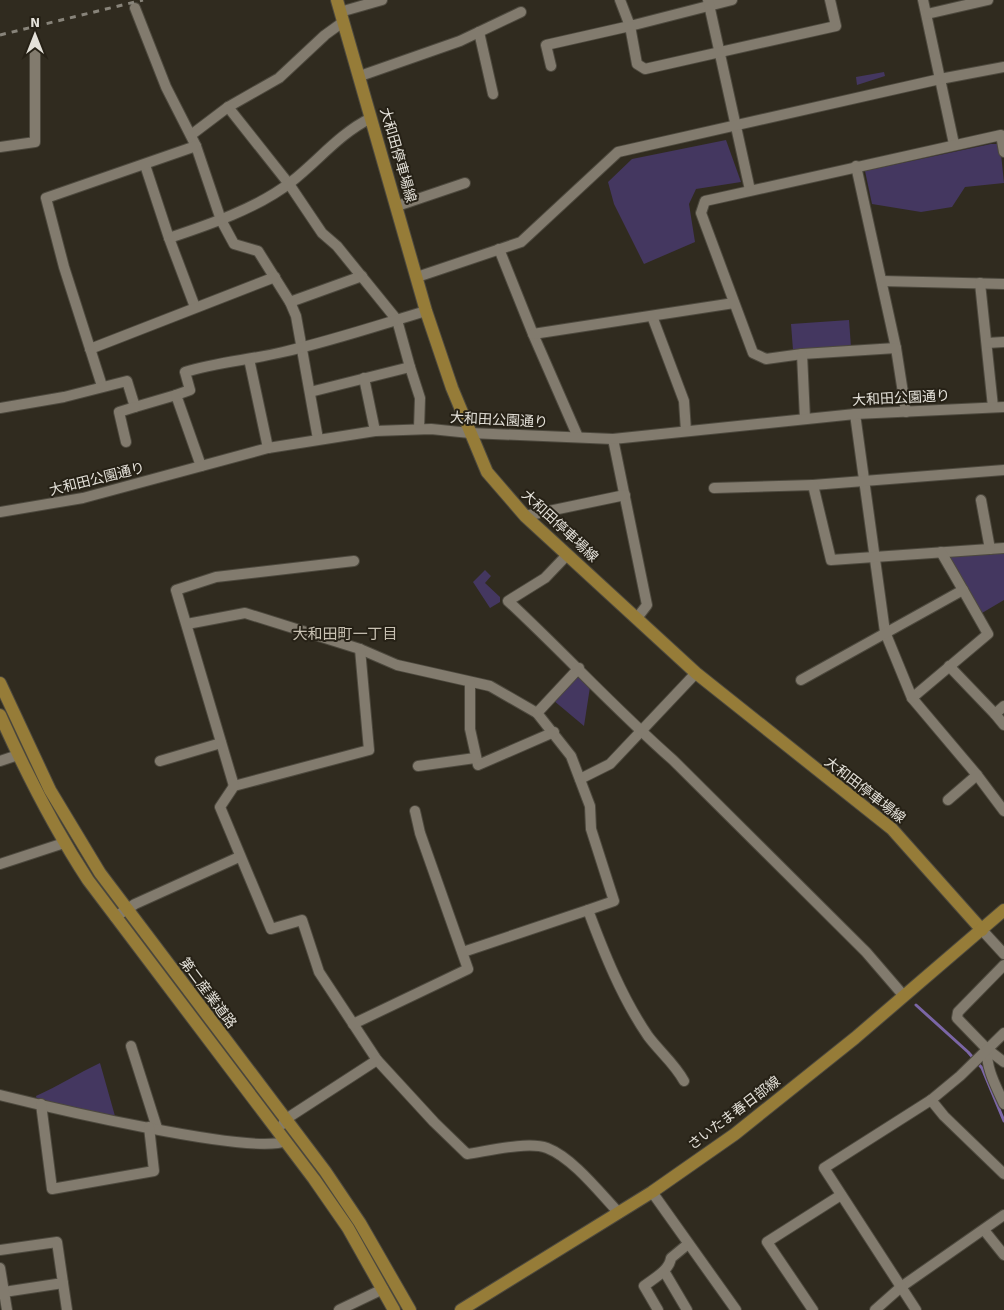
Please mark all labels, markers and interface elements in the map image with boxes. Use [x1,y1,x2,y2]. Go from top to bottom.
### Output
north arrow [10,10,60,60]
text: N [30,14,40,31]
street label: 大和田停車場線 [376,106,420,204]
street label: 大和田公園通り [852,387,950,409]
street label: 大和田公園通り [450,409,548,431]
street label: 大和田公園通り [47,459,147,499]
street label: 大和田停車場線 [518,486,602,566]
district label: 大和田町一丁目 [292,625,398,643]
street label: 大和田停車場線 [821,753,909,827]
street label: 第二産業道路 [176,954,240,1032]
street label: さいたま春日部線 [684,1073,784,1153]

